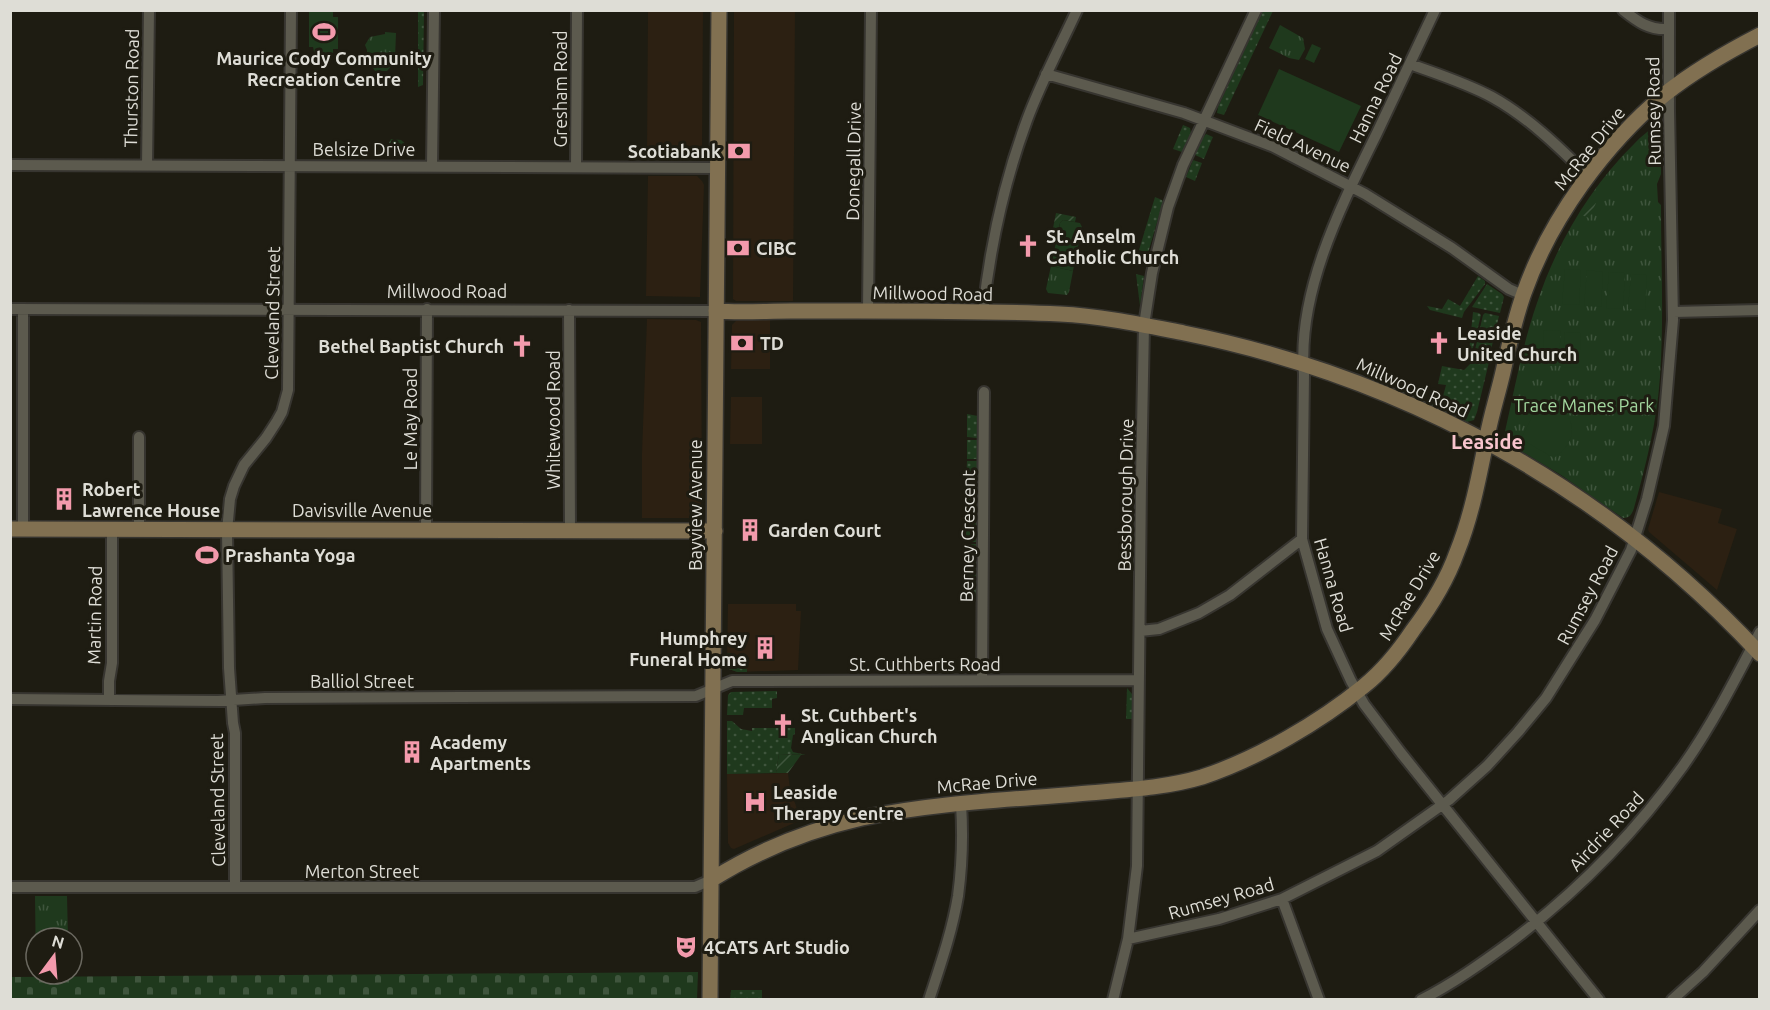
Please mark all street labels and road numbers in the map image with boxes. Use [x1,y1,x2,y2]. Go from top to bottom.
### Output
street label: Thurston Road [120,29,142,147]
street label: Gresham Road [550,30,570,148]
street label: Hanna Road [1345,50,1405,146]
street label: Rumsey Road [1642,56,1664,166]
street label: Donegall Drive [842,101,864,221]
street label: McRae Drive [1549,102,1629,194]
street label: Field Avenue [1252,114,1354,176]
street label: Belsize Drive [313,139,416,159]
street label: Cleveland Street [261,246,283,380]
street label: Millwood Road [387,281,507,301]
street label: Millwood Road [873,282,993,304]
street label: Whitewood Road [543,350,563,490]
street label: Millwood Road [1354,353,1472,421]
street label: Le May Road [400,368,420,470]
street label: Bessborough Drive [1114,418,1136,572]
street label: Bayview Avenue [685,439,705,571]
street label: Berney Crescent [956,470,978,602]
street label: Davisville Avenue [292,500,432,520]
street label: Hanna Road [1311,536,1357,634]
street label: Rumsey Road [1553,542,1621,648]
street label: McRae Drive [1374,547,1444,643]
street label: Martin Road [83,565,105,665]
street label: St. Cuthberts Road [849,654,1001,674]
street label: Balliol Street [310,671,414,691]
street label: Cleveland Street [206,733,228,867]
street label: McRae Drive [936,768,1038,796]
street label: Airdrie Road [1565,788,1647,874]
street label: Merton Street [305,861,419,881]
street label: Rumsey Road [1166,873,1276,923]

